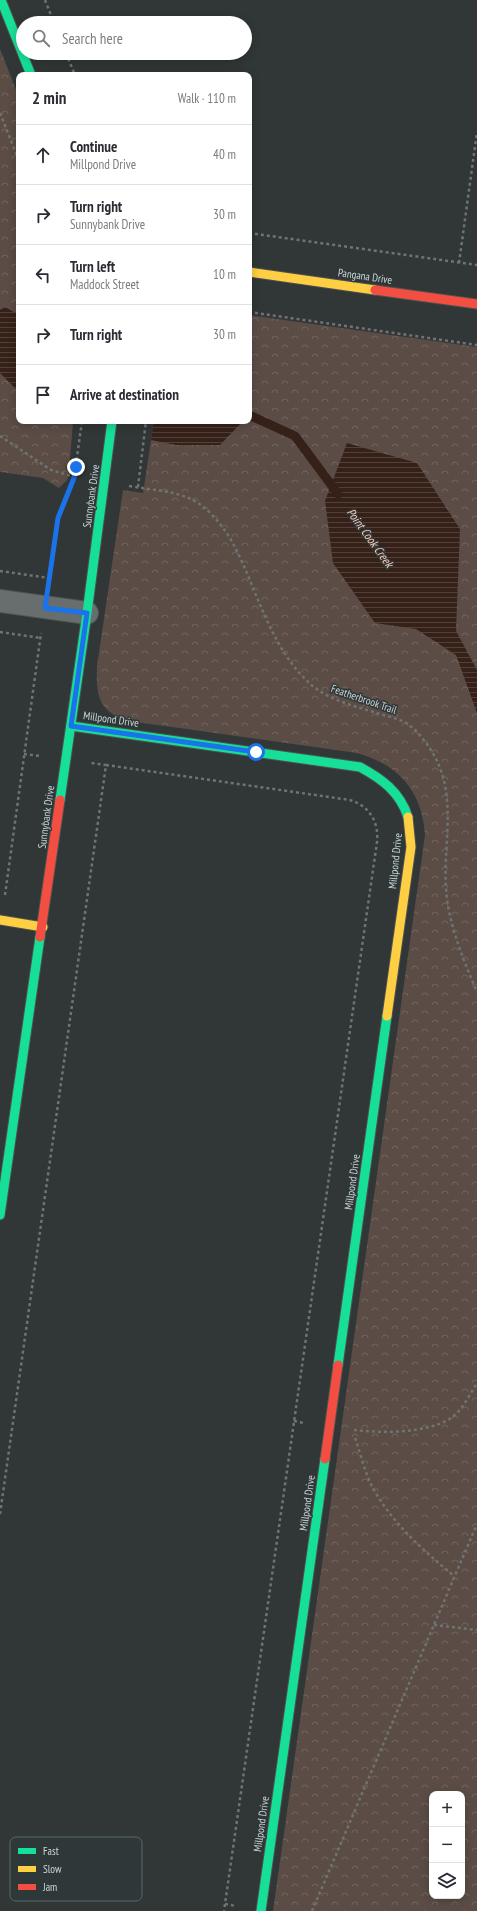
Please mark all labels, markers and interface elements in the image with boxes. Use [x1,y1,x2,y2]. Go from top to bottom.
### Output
search box [16,16,252,60]
icon: search [30,27,52,49]
text: Search here [62,29,123,48]
text: 2 min [32,87,66,109]
text: Walk · 110 m [178,90,236,107]
text: Continue [70,137,117,156]
icon: ahead [32,144,54,166]
text: 40 m [213,146,236,163]
text: Millpond Drive [70,156,136,173]
text: Turn right [70,197,122,216]
icon: right [32,204,54,226]
text: 30 m [213,206,236,223]
text: Sunnybank Drive [70,216,145,233]
text: Turn left [70,257,115,276]
icon: left [32,264,54,286]
street label: Pangana Drive [337,265,393,287]
text: 10 m [213,266,236,283]
text: Maddock Street [70,276,139,293]
icon: right [32,324,54,346]
text: Turn right [70,325,122,344]
text: 30 m [213,326,236,343]
icon: arrive [32,384,54,406]
text: Arrive at destination [70,385,179,404]
route end [67,458,85,476]
street label: Sunnybank Drive [80,463,102,528]
water label: Point Cook Creek [344,505,398,571]
street label: Featherbrook Trail [329,681,399,717]
street label: Millpond Drive [82,708,140,730]
route start [247,743,265,761]
street label: Sunnybank Drive [35,784,57,849]
street label: Millpond Drive [385,832,405,890]
street label: Millpond Drive [341,1153,363,1211]
street label: Millpond Drive [296,1474,318,1532]
map controls [429,1791,465,1899]
button: + [429,1791,465,1827]
street label: Millpond Drive [250,1795,272,1853]
button: − [429,1827,465,1863]
legend [10,1837,142,1901]
text: Fast [43,1844,59,1858]
text: Slow [43,1862,62,1876]
button: layers [429,1863,465,1899]
text: Jam [42,1880,57,1894]

